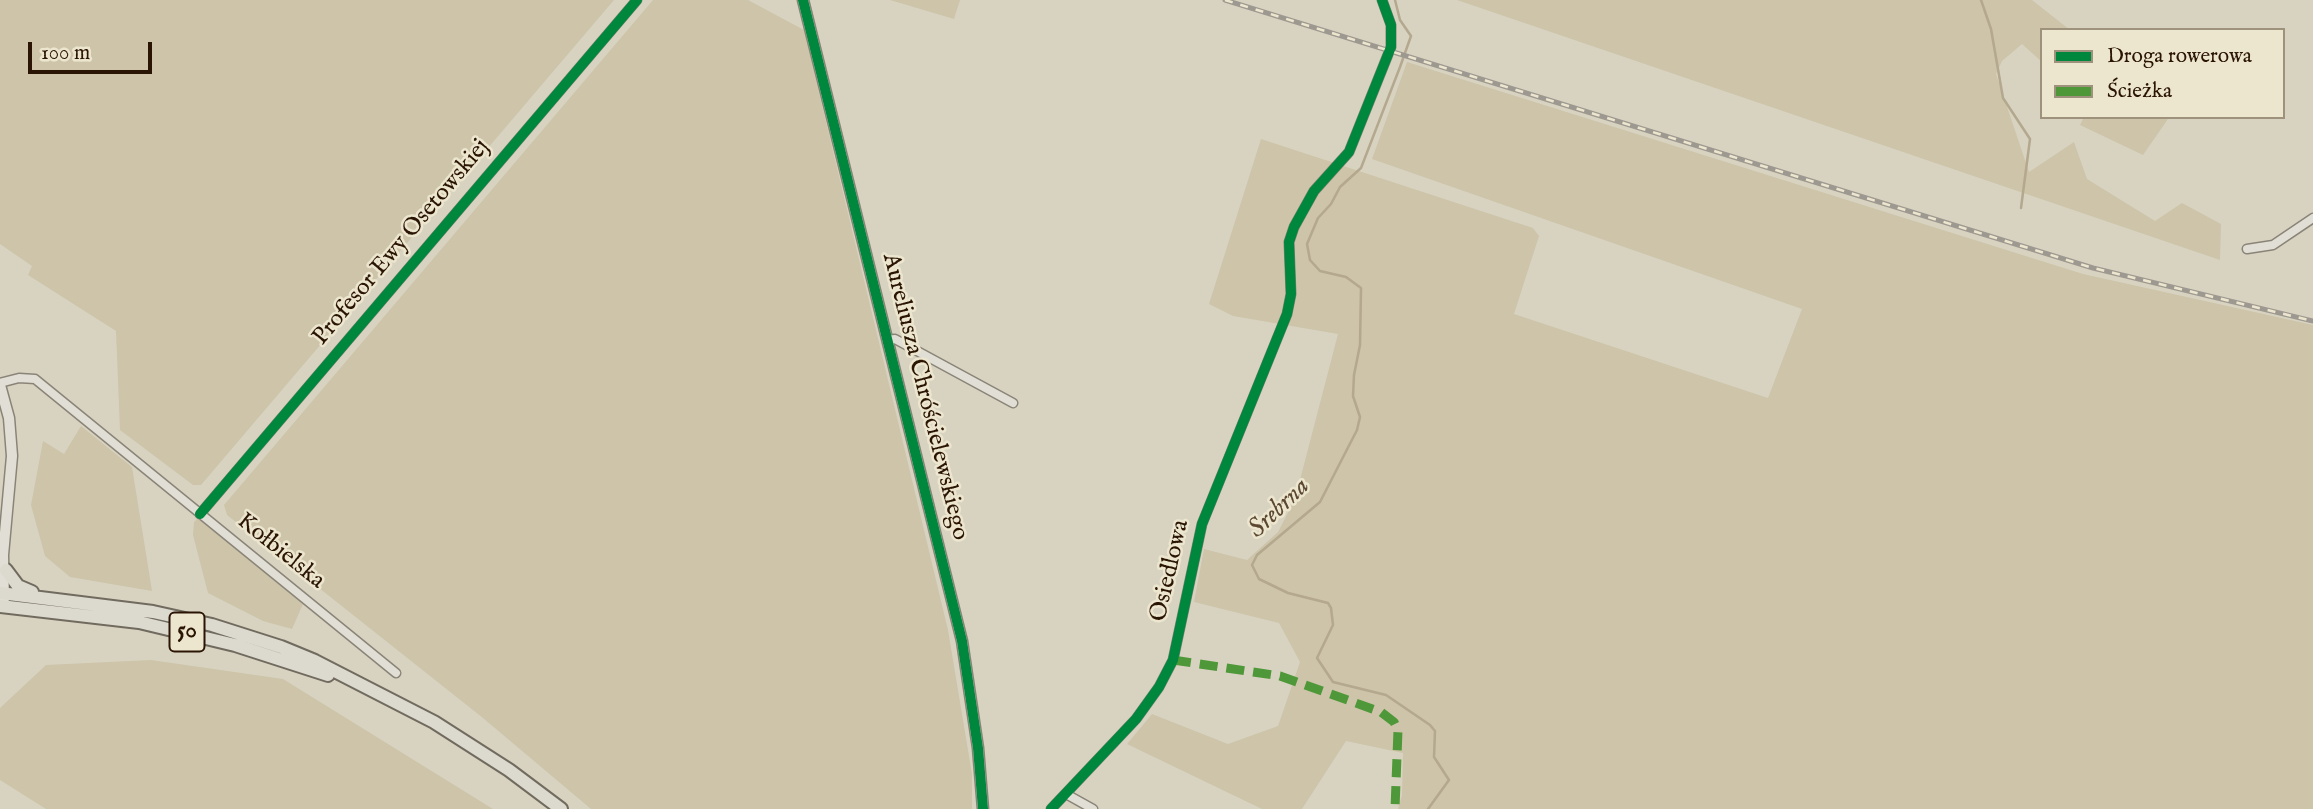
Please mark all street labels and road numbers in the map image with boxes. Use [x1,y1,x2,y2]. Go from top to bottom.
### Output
street label: Profesor Ewy Osetowskiej [307,134,497,352]
street label: Aureliusza Chróścielewskiego [874,251,974,543]
street label: Kołbielska [230,508,330,596]
street label: Osiedlowa [1145,517,1197,625]
road number: 50 [170,612,204,652]

